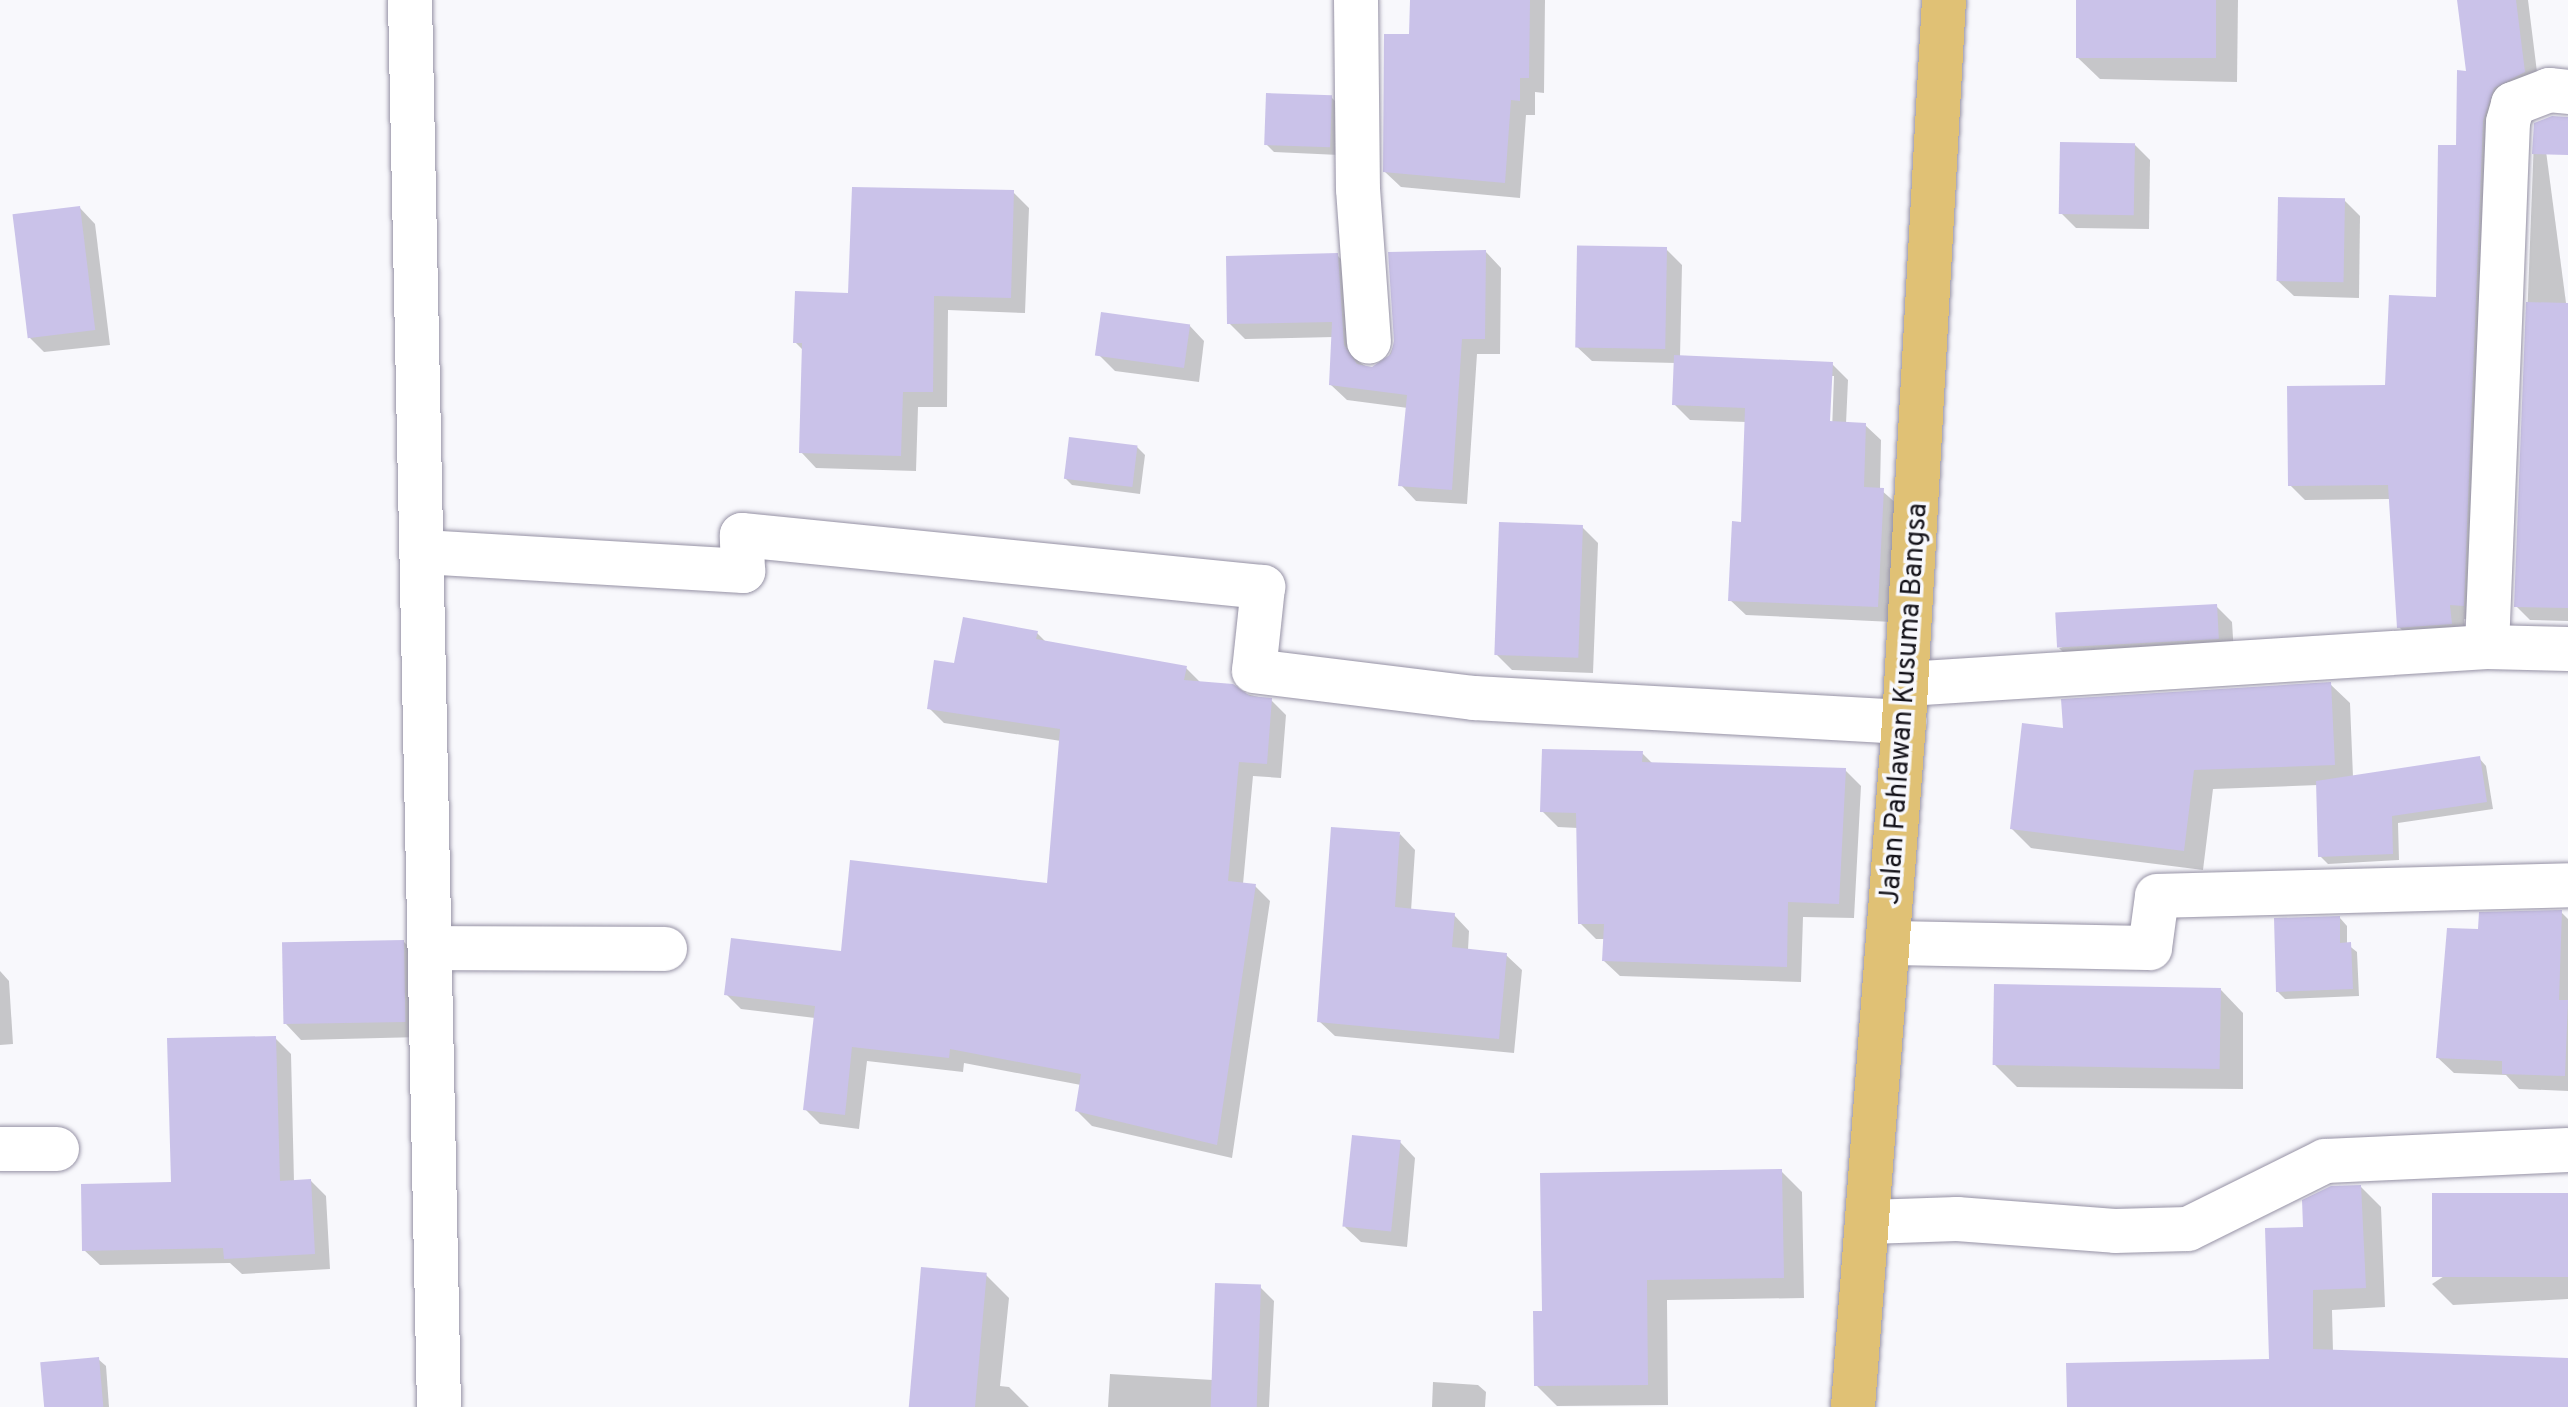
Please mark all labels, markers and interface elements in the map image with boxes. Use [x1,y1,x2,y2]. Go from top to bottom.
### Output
street label: Jalan Pahlawan Kusuma Bangsa [1874,502,1936,906]

